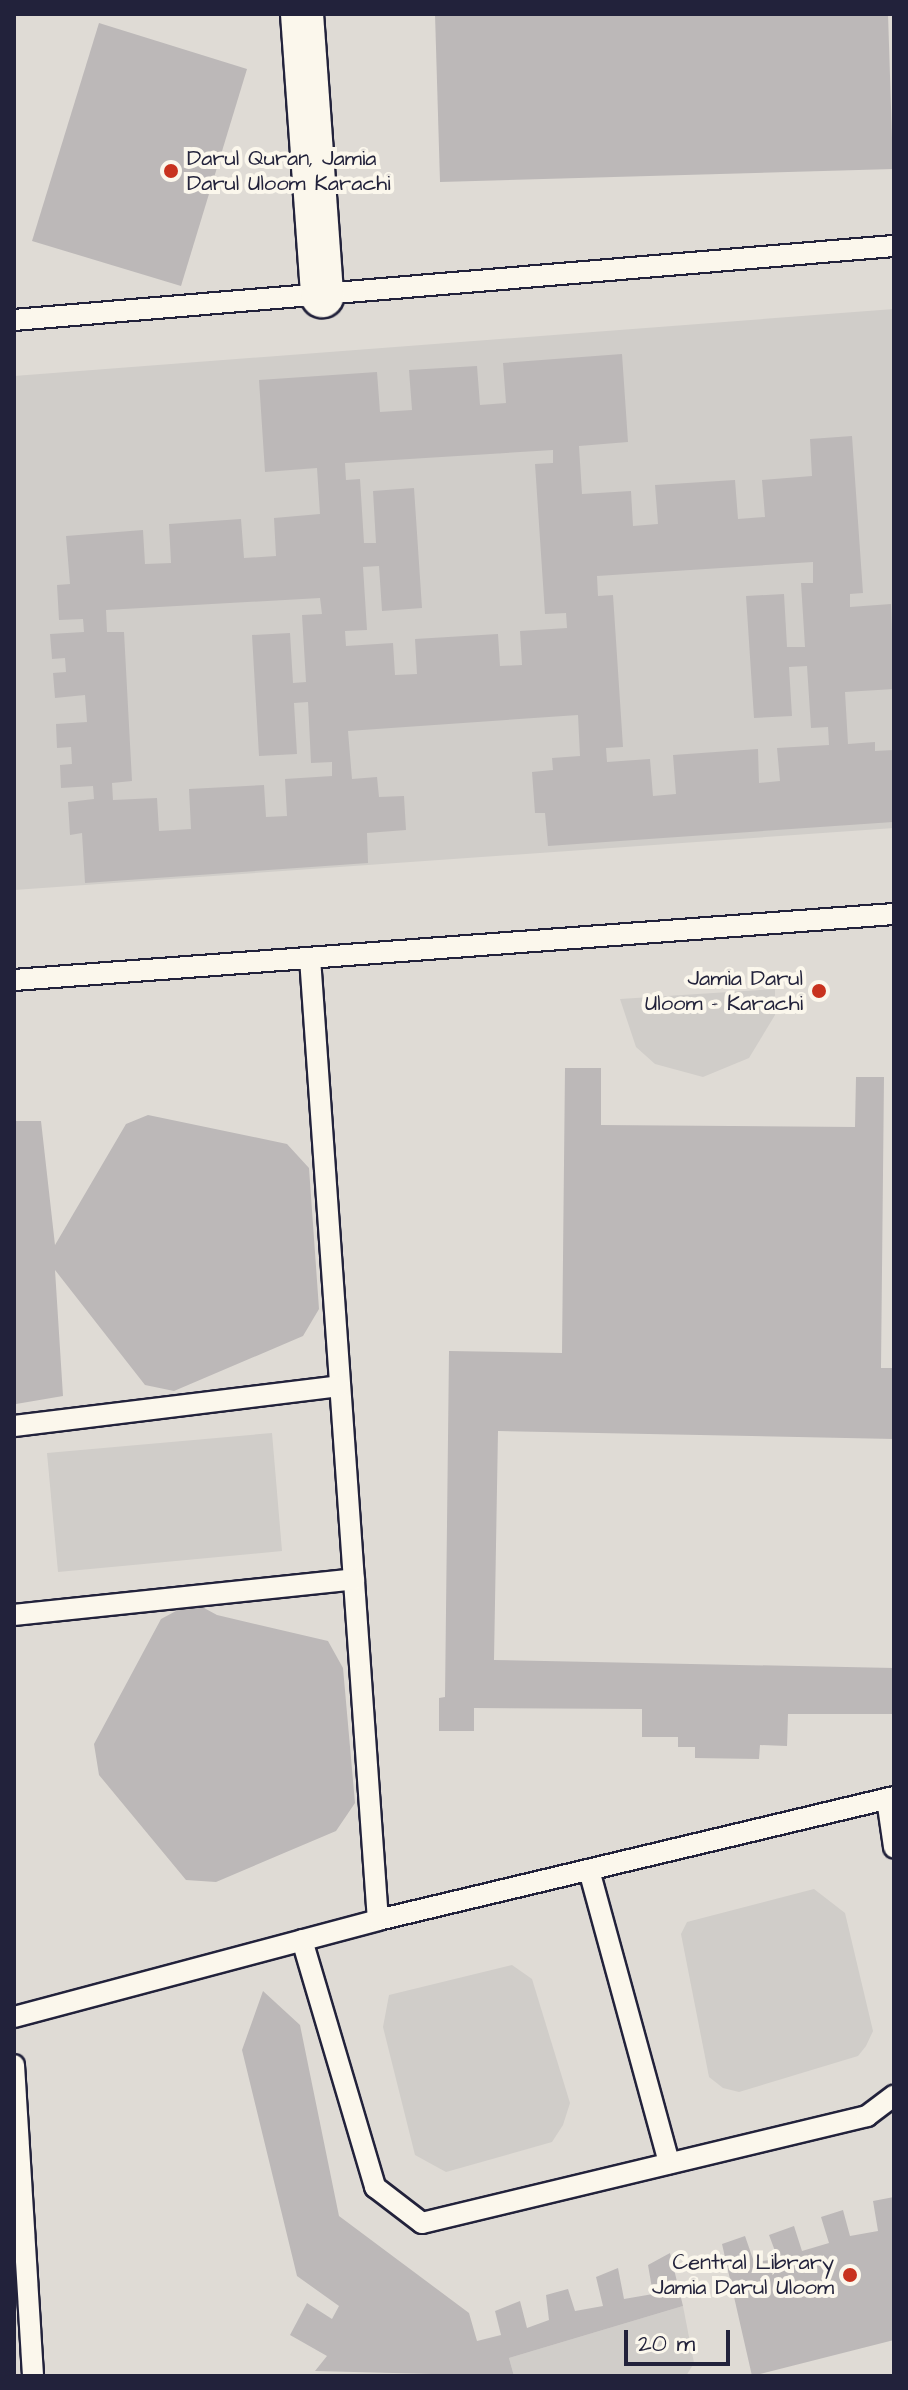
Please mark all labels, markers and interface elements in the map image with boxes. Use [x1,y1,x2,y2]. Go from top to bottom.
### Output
place label: Darul Quran, Jamia Darul Uloom Karachi [187,145,391,196]
marker: Darul Quran, Jamia Darul Uloom Karachi [162,162,180,180]
place label: Jamia Darul Uloom - Karachi [645,965,803,1016]
marker: Jamia Darul Uloom - Karachi [810,982,828,1000]
place label: Central Library Jamia Darul Uloom [652,2249,834,2300]
marker: Central Library Jamia Darul Uloom [841,2266,859,2284]
scale bar [628,2314,734,2364]
text: 20 m [638,2327,695,2361]

